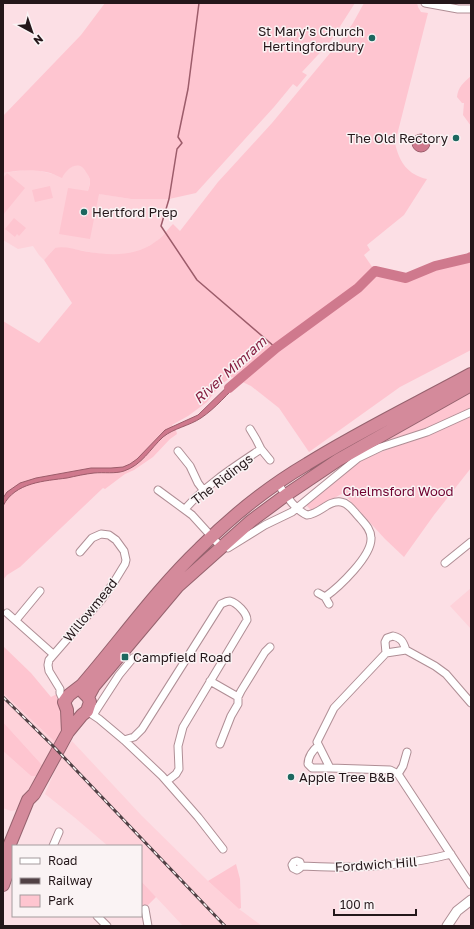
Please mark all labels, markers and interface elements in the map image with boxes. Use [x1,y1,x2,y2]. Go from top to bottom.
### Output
north arrow [12,12,52,52]
place label: St Mary's Church Hertingfordbury [258,23,365,54]
text: N [31,32,46,48]
marker: St Mary's Church Hertingfordbury [367,33,377,43]
place label: The Old Rectory [347,130,449,146]
marker: The Old Rectory [451,133,461,143]
place label: Hertford Prep [92,204,178,220]
marker: Hertford Prep [79,207,89,217]
water label: River Mimram [190,332,270,407]
street label: The Ridings [188,450,256,508]
park label: Chelmsford Wood [342,483,454,499]
street label: Willowmead [60,575,120,645]
place label: Campfield Road [133,649,231,665]
marker: Campfield Road [120,652,130,662]
place label: Apple Tree B&B [299,769,395,785]
marker: Apple Tree B&B [286,772,296,782]
legend [12,845,142,917]
text: Road [48,853,77,868]
street label: Fordwich Hill [334,853,418,875]
text: Railway [48,873,93,888]
scale bar [334,891,416,917]
text: Park [48,893,74,908]
text: 100 m [340,897,374,912]

